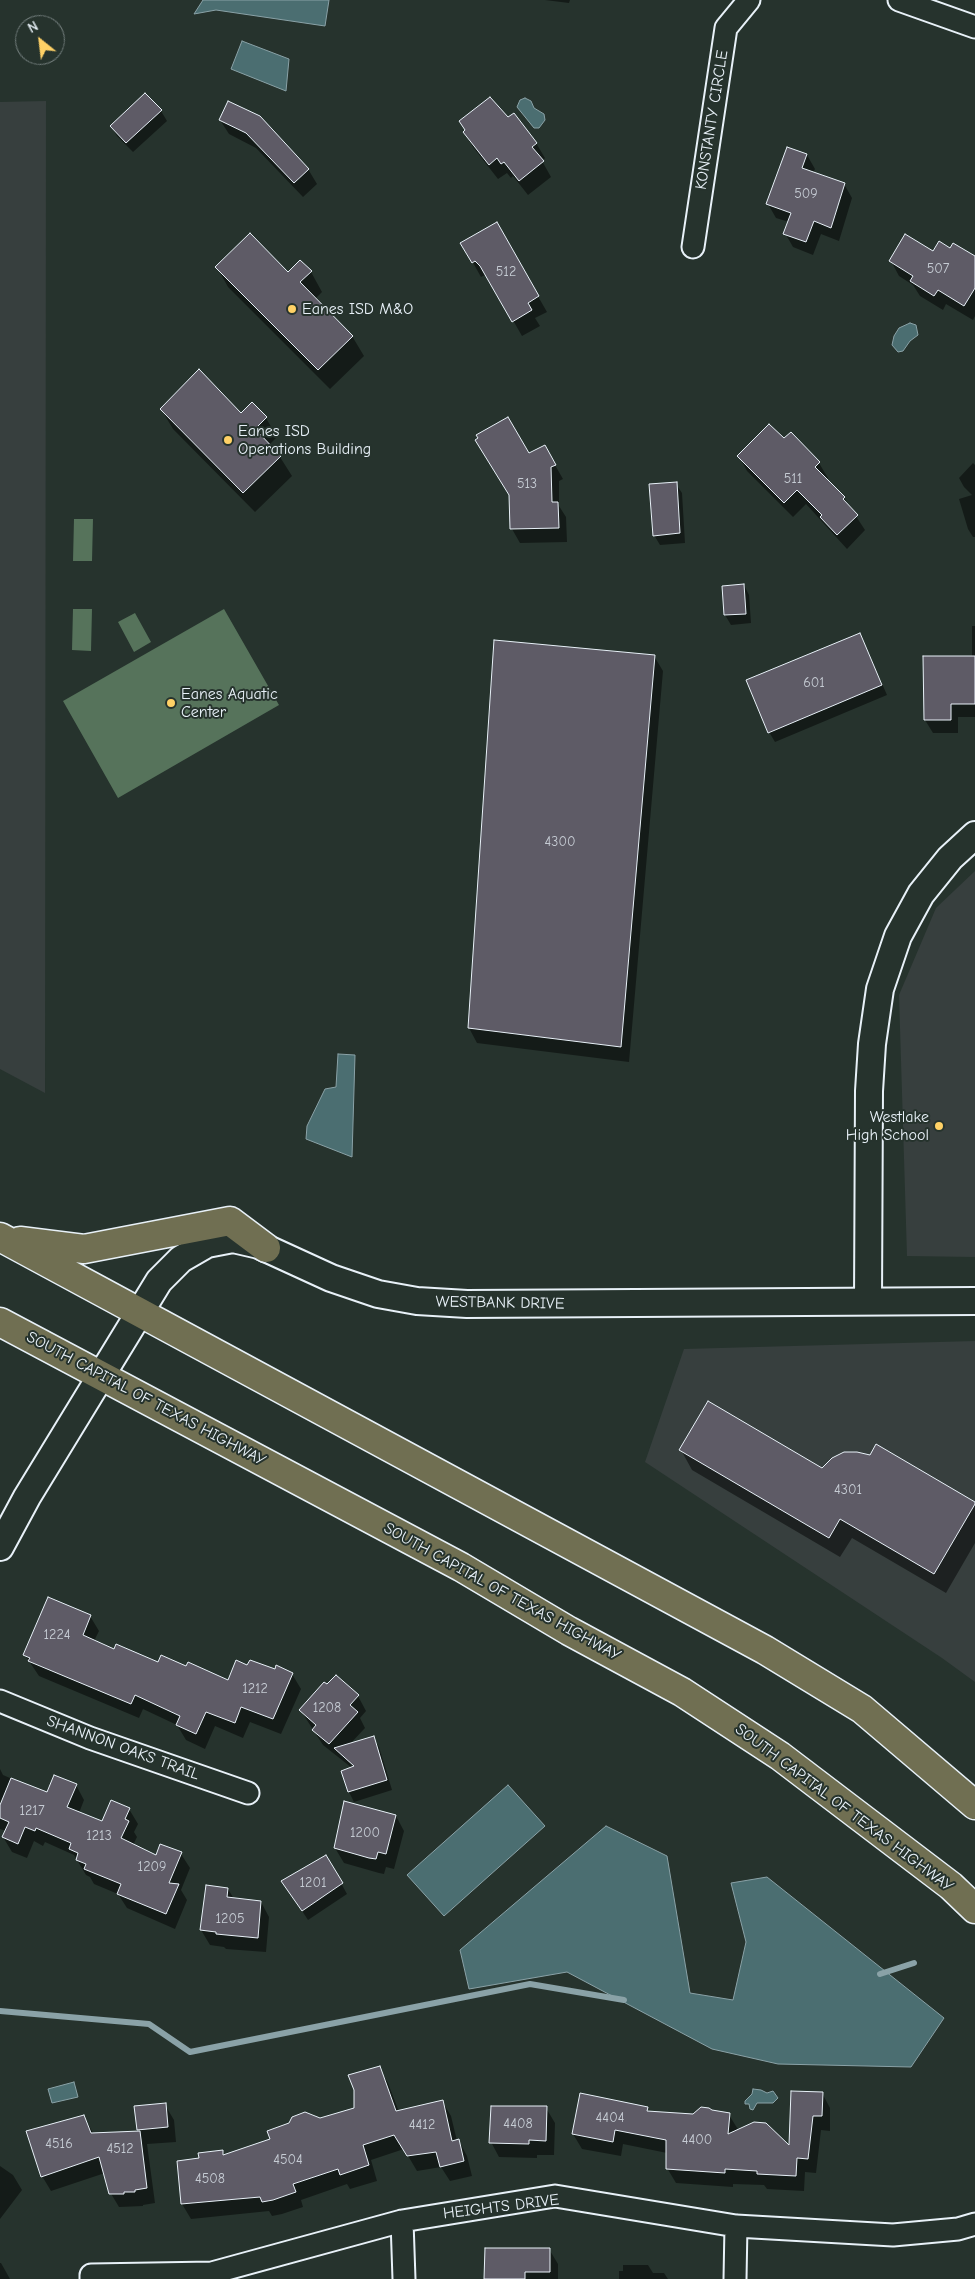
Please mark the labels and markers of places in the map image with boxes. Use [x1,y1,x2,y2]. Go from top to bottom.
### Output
place label: Eanes ISD M&O [302,299,413,319]
marker: Eanes ISD M&O [286,303,298,315]
place label: Eanes ISD Operations Building [238,421,371,459]
marker: Eanes ISD Operations Building [222,434,234,446]
place label: Eanes Aquatic Center [181,684,278,722]
marker: Eanes Aquatic Center [165,697,177,709]
place label: Westlake High School [846,1107,929,1145]
marker: Westlake High School [933,1120,945,1132]

